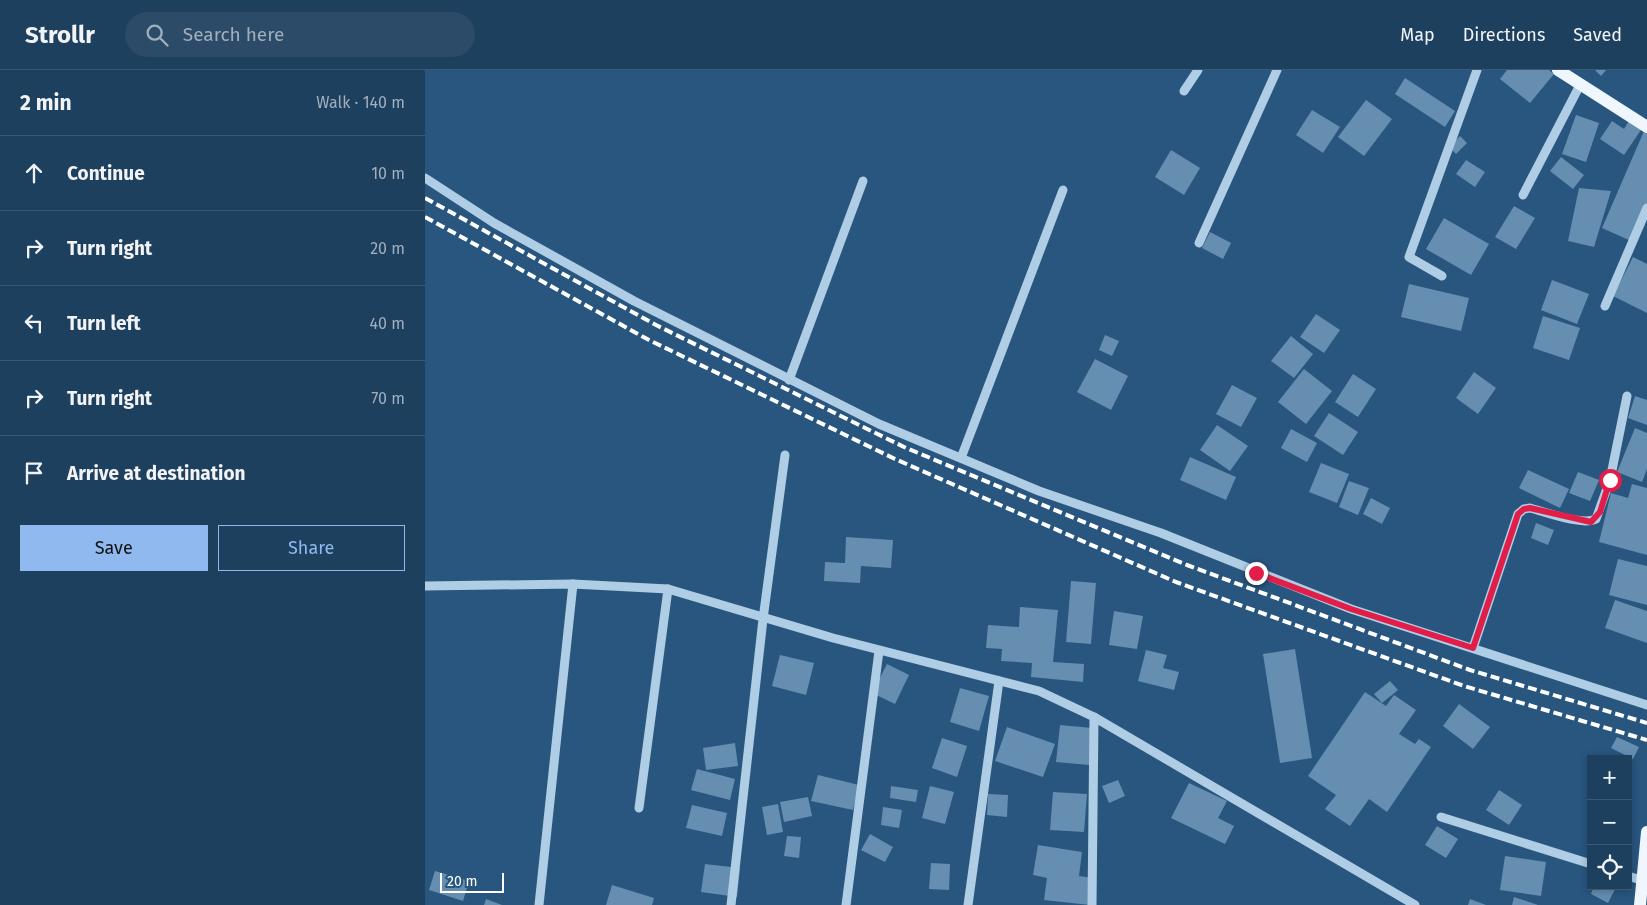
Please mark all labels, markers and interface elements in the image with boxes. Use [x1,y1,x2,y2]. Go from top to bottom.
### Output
search box [125,12,475,57]
text: Strollr [25,21,95,49]
icon: search [143,21,171,49]
text: Search here [183,23,284,46]
text: Map [1400,24,1435,46]
text: Directions [1463,24,1545,46]
text: Saved [1573,24,1622,46]
text: 2 min [20,90,72,116]
text: Walk · 140 m [316,93,405,112]
icon: ahead [20,159,48,187]
text: Continue [67,162,145,185]
text: 10 m [371,164,405,183]
icon: right [20,234,48,262]
text: Turn right [67,237,152,260]
text: 20 m [370,239,405,258]
icon: left [20,309,48,337]
text: Turn left [67,312,141,335]
text: 40 m [370,314,405,333]
icon: right [20,384,48,412]
text: Turn right [67,387,152,410]
text: 70 m [371,389,405,408]
icon: arrive [20,459,48,487]
text: Arrive at destination [67,462,246,485]
route start [1599,469,1622,492]
button: Save [20,525,208,571]
button: Share [218,525,405,571]
route end [1245,562,1268,585]
map controls [1587,755,1632,890]
button: + [1587,755,1632,800]
button: − [1587,800,1632,845]
button: locate [1587,845,1632,890]
scale bar [440,870,504,893]
text: 20 m [447,873,477,890]

